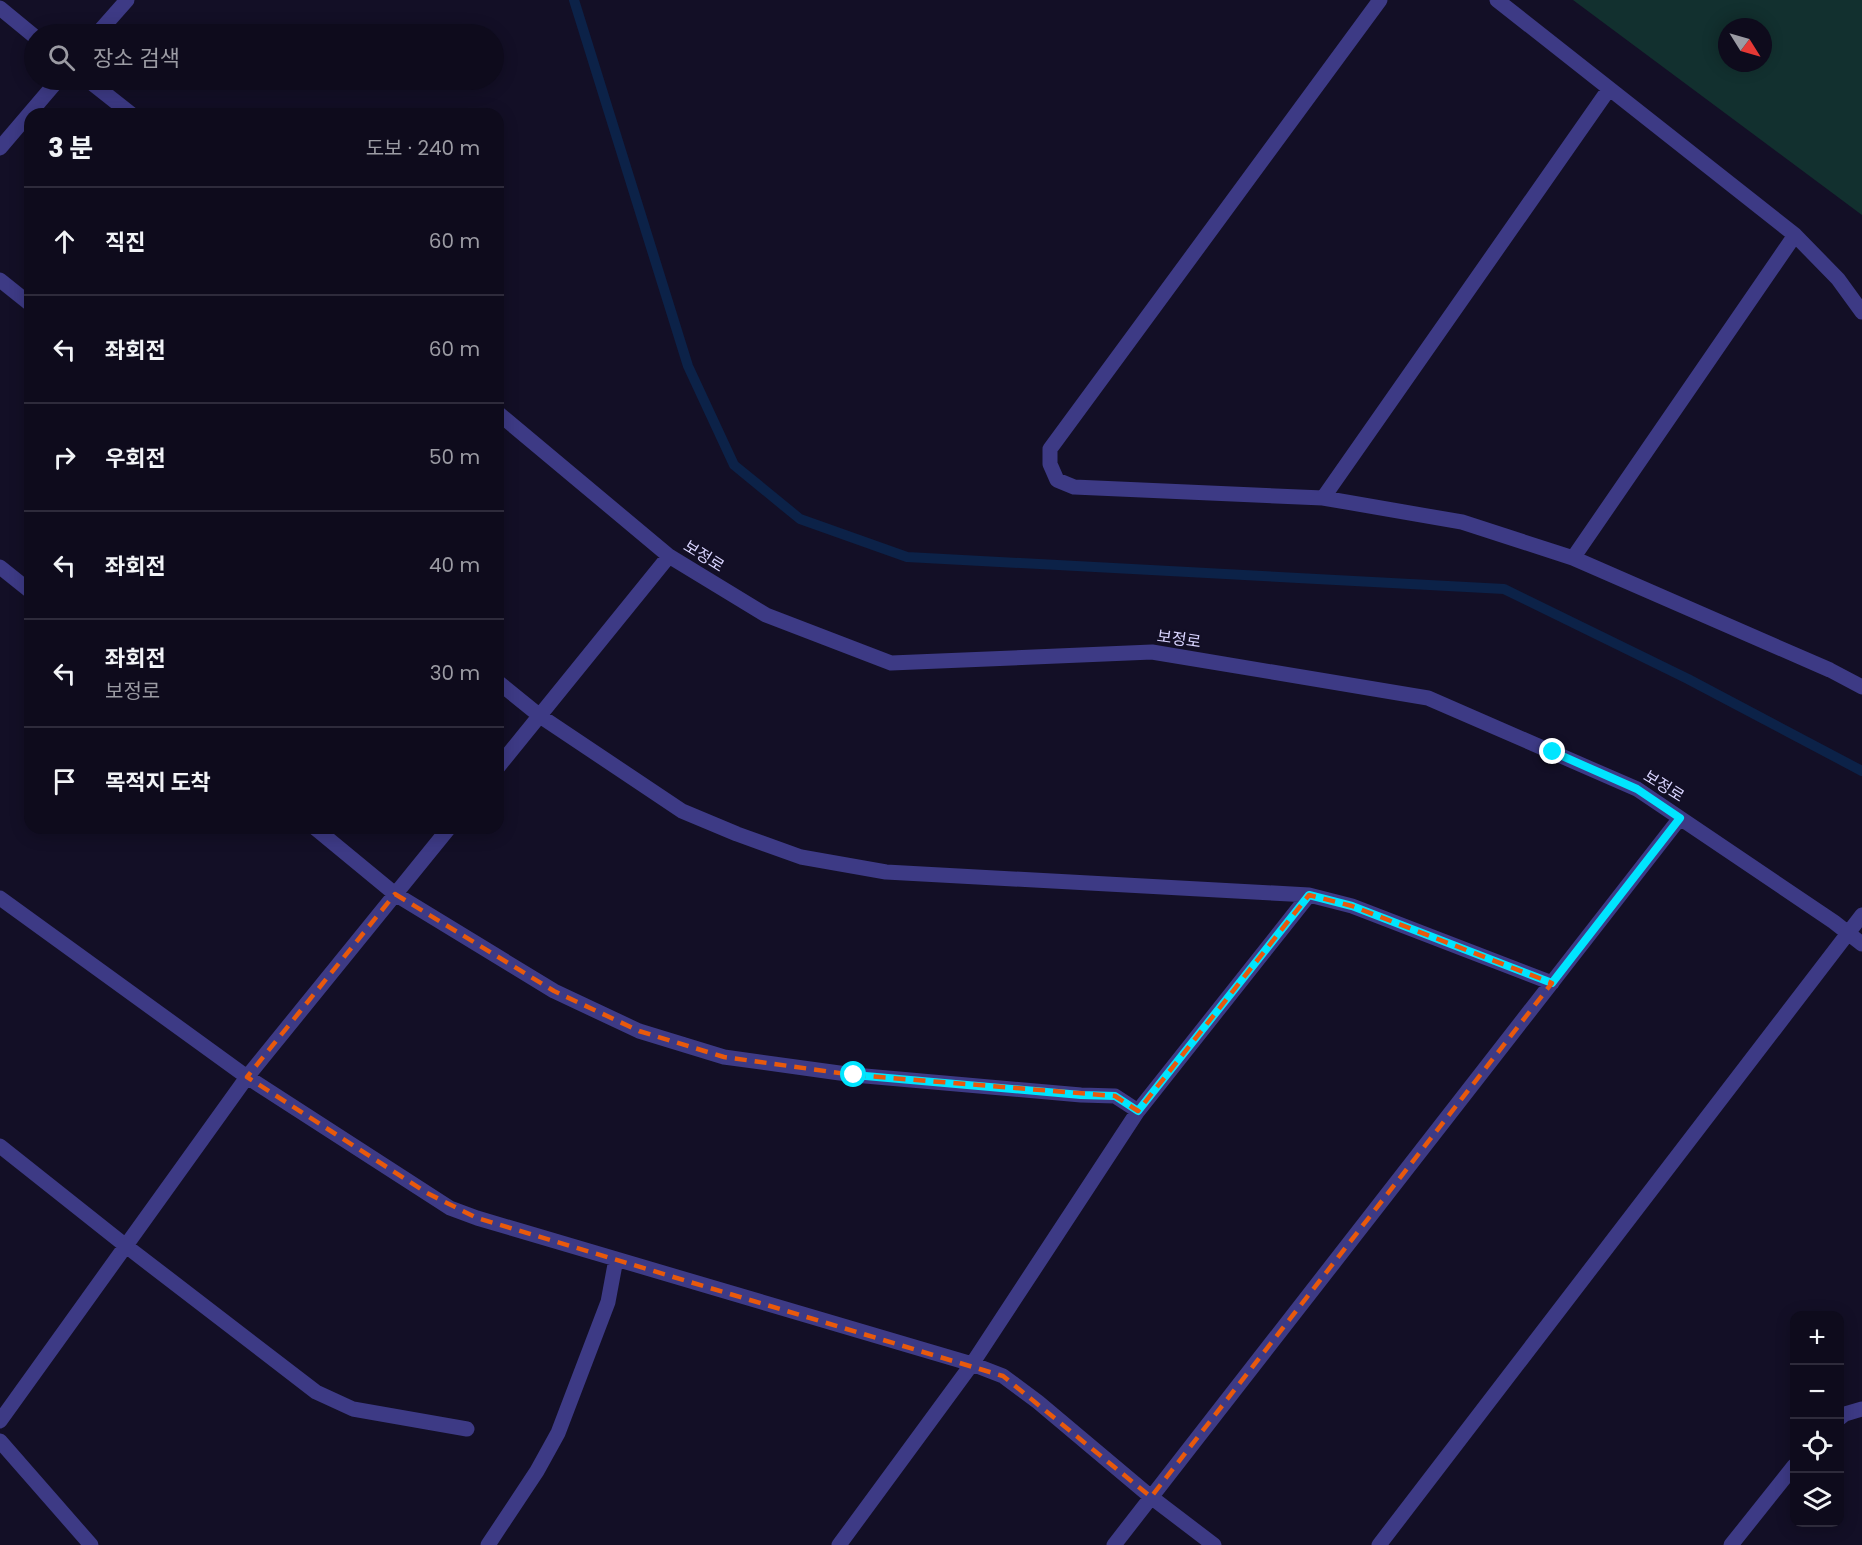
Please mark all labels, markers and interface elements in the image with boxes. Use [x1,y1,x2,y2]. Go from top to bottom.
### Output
north arrow [1718,18,1772,72]
search box [24,24,504,90]
icon: search [45,41,78,74]
text: 장소 검색 [93,43,180,74]
text: 3 분 [48,130,93,166]
text: 도보 · 240 m [366,134,480,162]
icon: ahead [48,225,81,258]
text: 직진 [105,227,145,258]
text: 60 m [429,227,480,255]
icon: left [48,333,81,366]
text: 좌회전 [105,335,166,366]
text: 60 m [429,335,480,363]
icon: right [48,441,81,474]
text: 우회전 [105,443,166,474]
text: 50 m [429,443,480,471]
street label: 보정로 [679,535,729,578]
icon: left [48,549,81,582]
text: 좌회전 [105,551,166,582]
text: 40 m [429,551,480,579]
street label: 보정로 [1156,625,1203,653]
text: 좌회전 [105,643,166,674]
icon: left [48,657,81,690]
text: 30 m [430,659,480,687]
text: 보정로 [105,677,160,705]
route end [1539,738,1565,764]
icon: arrive [48,765,81,798]
street label: 보정로 [1639,765,1689,808]
text: 목적지 도착 [105,767,211,798]
route start [840,1061,866,1087]
map controls [1790,1311,1844,1527]
button: + [1790,1311,1844,1365]
button: − [1790,1365,1844,1419]
button: locate [1790,1419,1844,1473]
button: layers [1790,1473,1844,1527]

